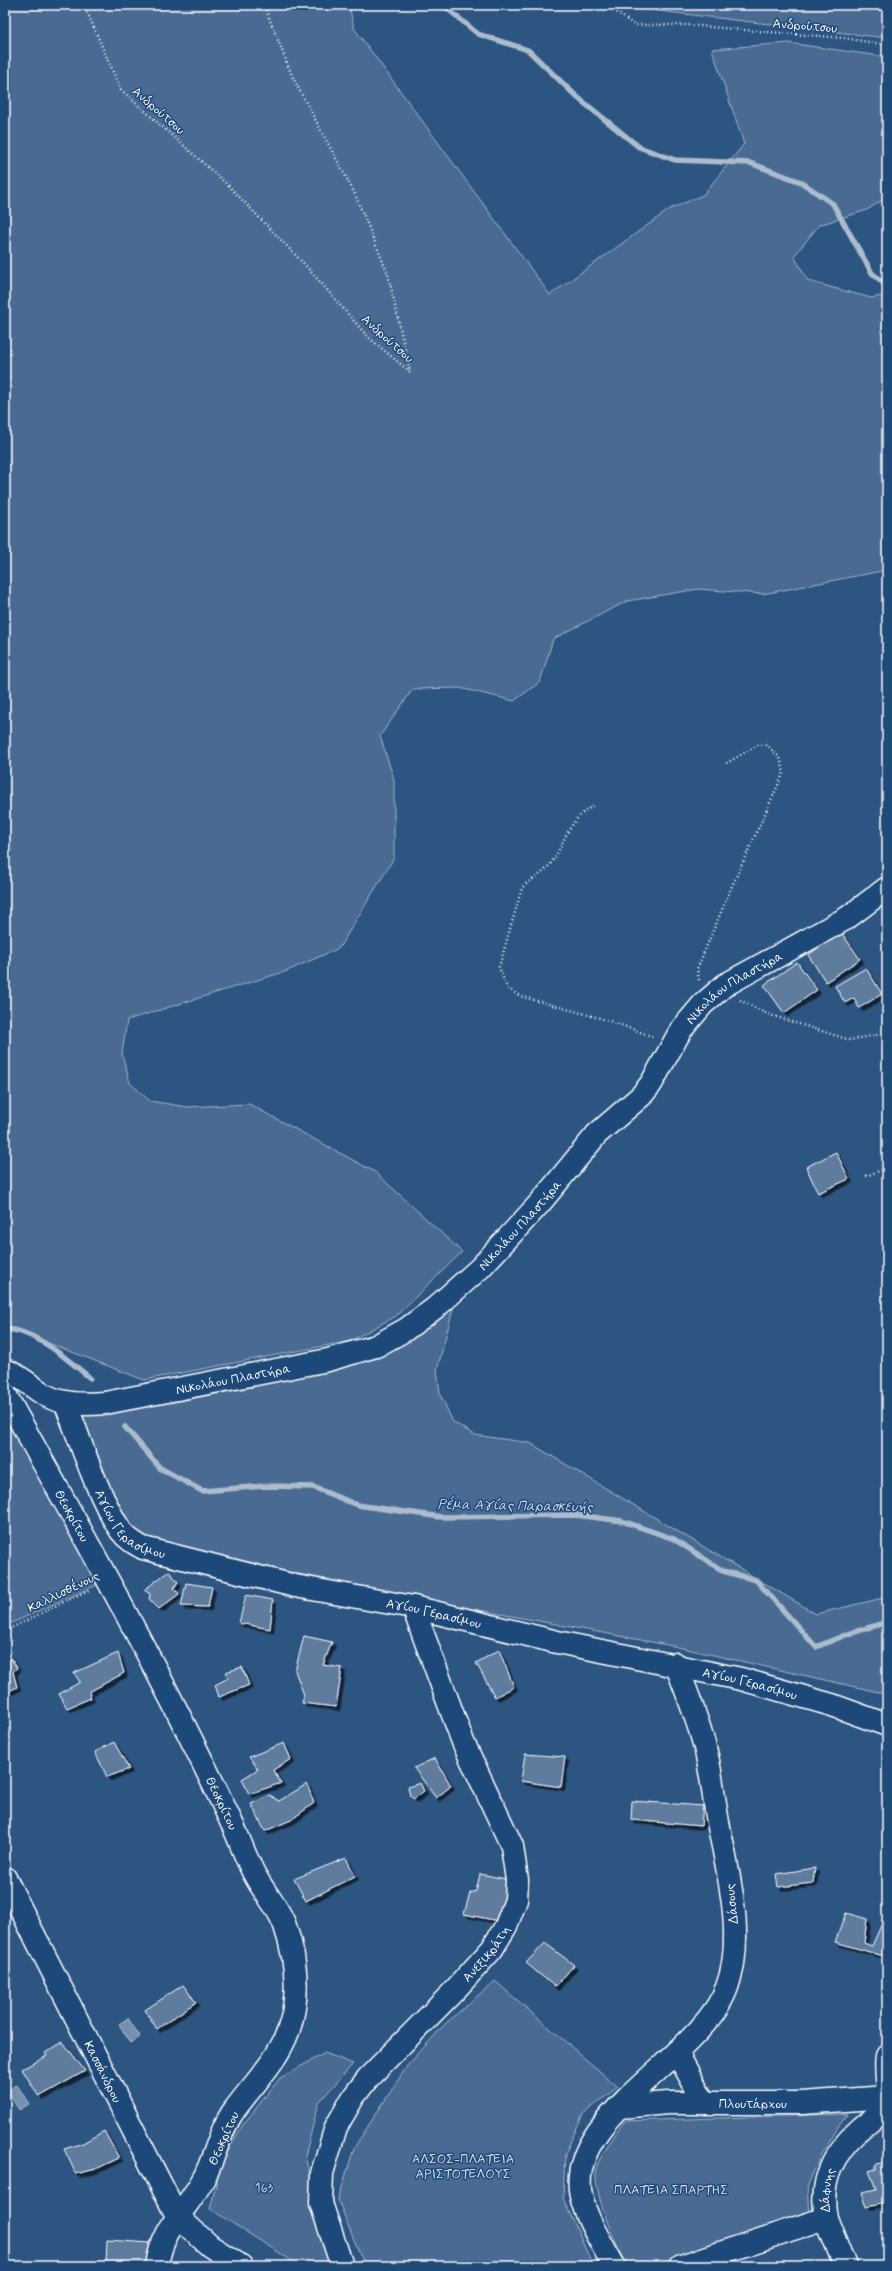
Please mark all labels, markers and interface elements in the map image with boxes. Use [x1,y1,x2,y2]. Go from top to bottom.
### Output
street label: Ανδρούτσου [772,15,838,38]
street label: Ανδρούτσου [128,83,188,139]
street label: Ανδρούτσου [357,311,417,367]
street label: Νικολάου Πλαστήρα [683,948,786,1028]
street label: Νικολάου Πλαστήρα [475,1177,566,1275]
street label: Νικολάου Πλαστήρα [174,1360,292,1399]
street label: Θεοκρίτου [50,1487,93,1546]
street label: Αγίου Γερασίμου [90,1487,167,1563]
water label: Ρέμα Αγίας Παρασκευής [437,1496,594,1516]
street label: Καλλισθένους [25,1568,103,1617]
street label: Αγίου Γερασίμου [385,1595,483,1633]
street label: Αγίου Γερασίμου [701,1664,799,1705]
street label: Θεοκρίτου [201,1774,241,1833]
street label: Δάσους [722,1883,743,1925]
street label: Ανεξικράτη [459,1922,514,1986]
street label: Κασσάνδρου [79,2038,125,2106]
street label: Πλουτάρχου [719,2096,787,2113]
street label: Θεοκρίτου [205,2109,244,2168]
park label: ΑΛΣΟΣ-ΠΛΑΤΕΙΑ ΑΡΙΣΤΟΤΕΛΟΥΣ [412,2151,514,2183]
street label: Δάφνης [817,2165,840,2213]
park label: 163 [255,2180,274,2197]
park label: ΠΛΑΤΕΙΑ ΣΠΑΡΤΗΣ [614,2182,728,2199]

